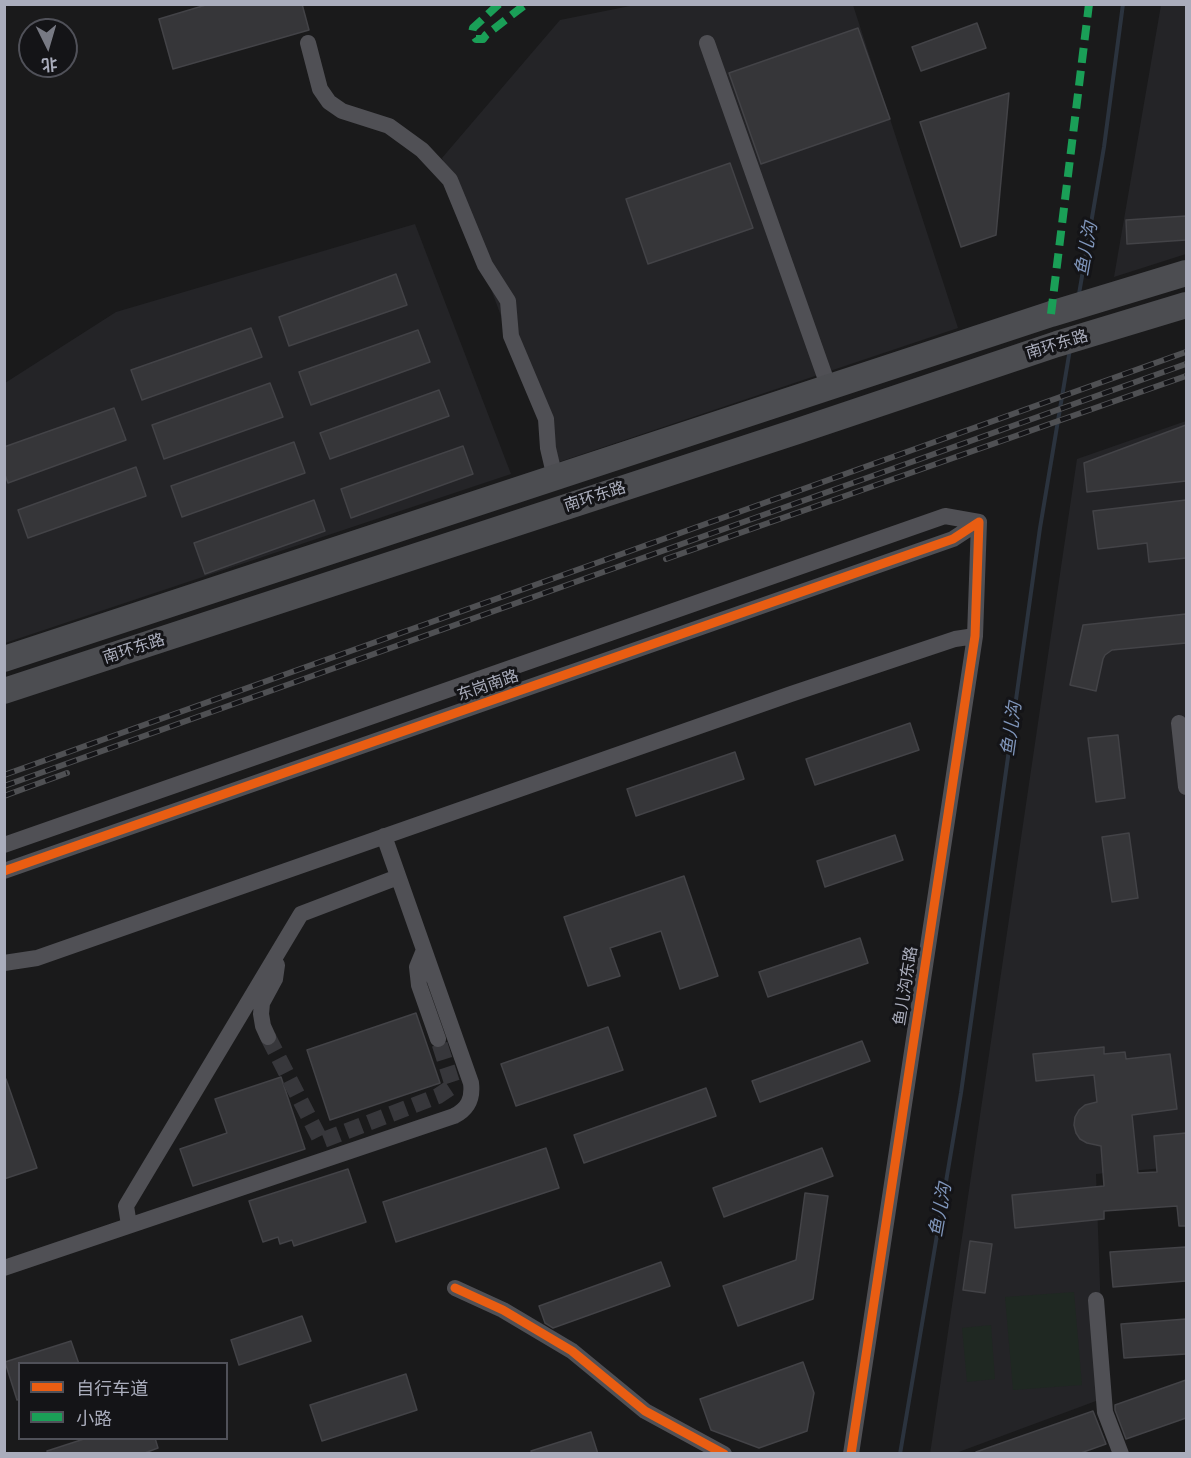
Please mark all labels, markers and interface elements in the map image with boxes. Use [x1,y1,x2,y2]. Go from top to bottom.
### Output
north arrow [18,18,78,78]
text: 北 [41,54,58,75]
water label: 鱼儿沟 [1072,221,1102,277]
street label: 南环东路 [1024,326,1090,364]
street label: 南环东路 [562,478,628,516]
street label: 南环东路 [101,630,167,668]
street label: 东岗南路 [455,667,521,705]
water label: 鱼儿沟 [998,701,1026,757]
street label: 鱼儿沟东路 [890,945,922,1027]
water label: 鱼儿沟 [926,1182,956,1238]
legend [18,1362,228,1440]
text: 自行车道 [76,1378,148,1400]
text: 小路 [76,1408,112,1430]

